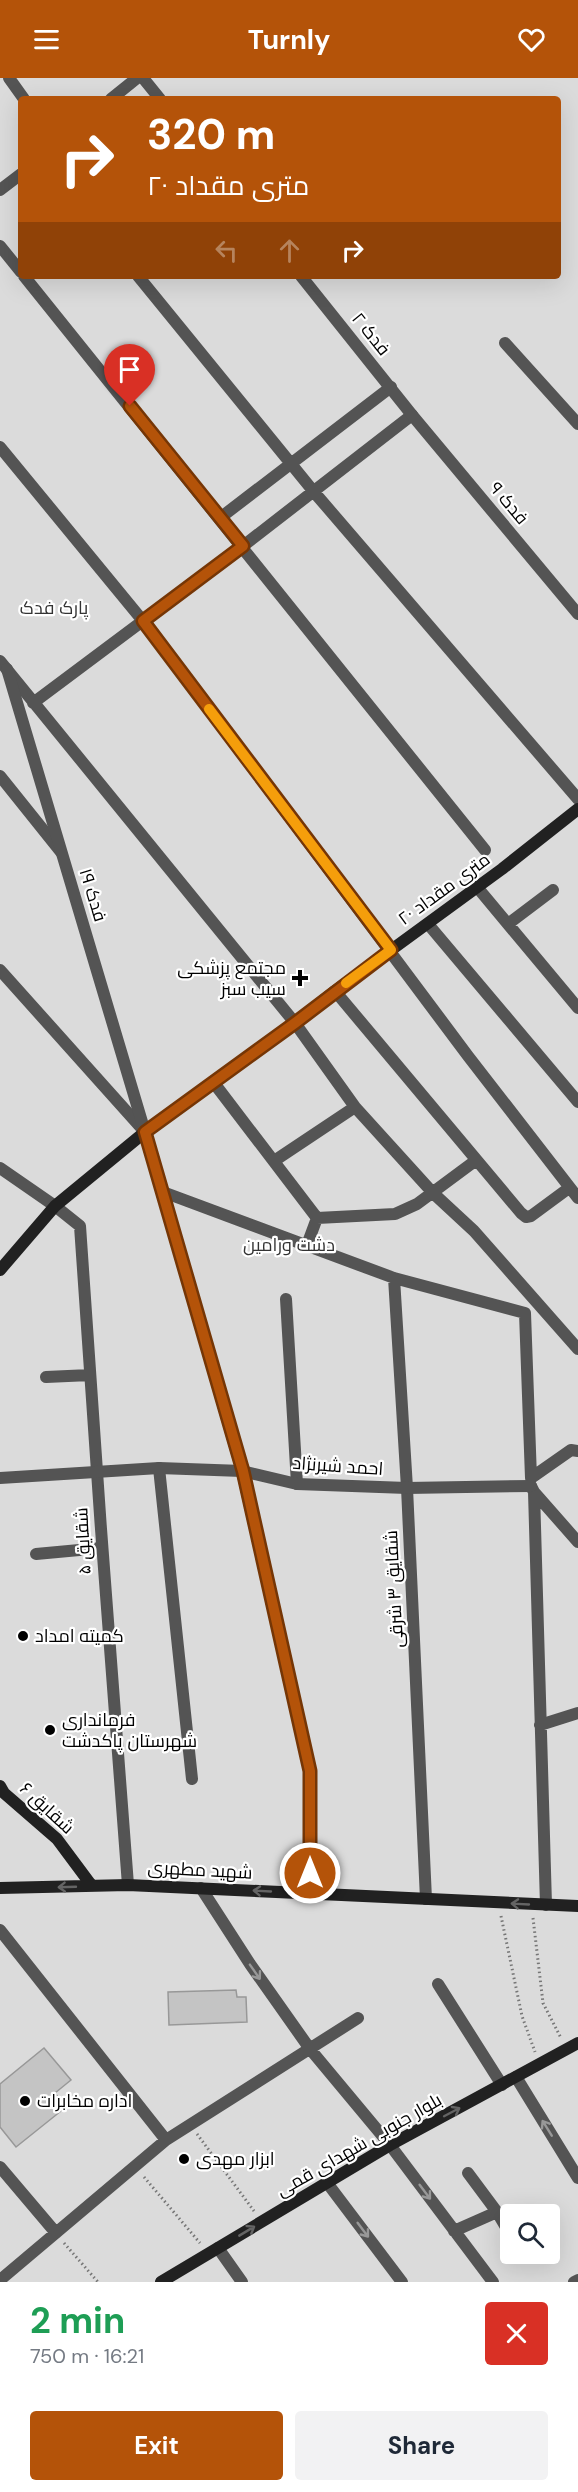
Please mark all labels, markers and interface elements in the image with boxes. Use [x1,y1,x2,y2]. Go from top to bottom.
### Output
text: Turnly [248,22,330,57]
icon: menu [30,23,63,56]
icon: heart [515,23,548,56]
text: 320 m [147,107,275,162]
icon: right [48,120,126,198]
text: ۲۰ متری مقداد [147,168,309,203]
icon: left [210,234,243,267]
icon: ahead [273,234,306,267]
icon: right [336,234,369,267]
street label: فدک ۲ [346,307,396,361]
pin [104,344,155,406]
icon: arrive [113,353,146,386]
street label: فدک ۹ [484,477,534,529]
park label: پارک فدک [20,596,88,620]
street label: ۲۰ متری مقداد [393,848,495,930]
street label: فدک ۱۹ [74,865,112,925]
place label: مجتمع پزشکی سیب سبز [177,956,286,1001]
marker: مجتمع پزشکی سیب سبز [291,969,309,987]
park label: دشت ورامین [243,1233,335,1257]
street label: احمد شیرنژاد [292,1451,384,1481]
street label: شقایق ۵ [69,1507,97,1575]
street label: شقایق ۳ شرقی [379,1530,409,1648]
place label: کمیته امداد [35,1624,124,1648]
marker: کمیته امداد [16,1629,30,1643]
place label: فرمانداری شهرستان پاکدشت [62,1708,197,1753]
marker: فرمانداری شهرستان پاکدشت [43,1723,57,1737]
street label: شقایق ۶ [15,1777,79,1839]
position arrow [278,1841,342,1905]
street label: شهید مطهری [147,1855,253,1885]
one-way arrow [58,1881,78,1892]
one-way arrow [252,1885,272,1896]
one-way arrow [510,1898,530,1909]
one-way arrow [249,1964,261,1980]
street label: بلوار جنوبی شهدای قمی [272,2088,446,2202]
place label: اداره مخابرات [37,2089,132,2113]
marker: اداره مخابرات [18,2094,32,2108]
one-way arrow [443,2106,460,2118]
one-way arrow [541,2120,553,2137]
place label: ابزار مهدی [196,2147,275,2171]
marker: ابزار مهدی [177,2152,191,2166]
one-way arrow [418,2184,431,2200]
map controls [500,2204,560,2264]
button: search [500,2204,560,2264]
one-way arrow [356,2222,369,2238]
one-way arrow [238,2224,255,2236]
text: 2 min [30,2297,125,2344]
button: close [485,2302,548,2365]
text: 750 m · 16:21 [30,2343,144,2369]
button: Exit [30,2411,283,2480]
button: Share [295,2411,548,2480]

